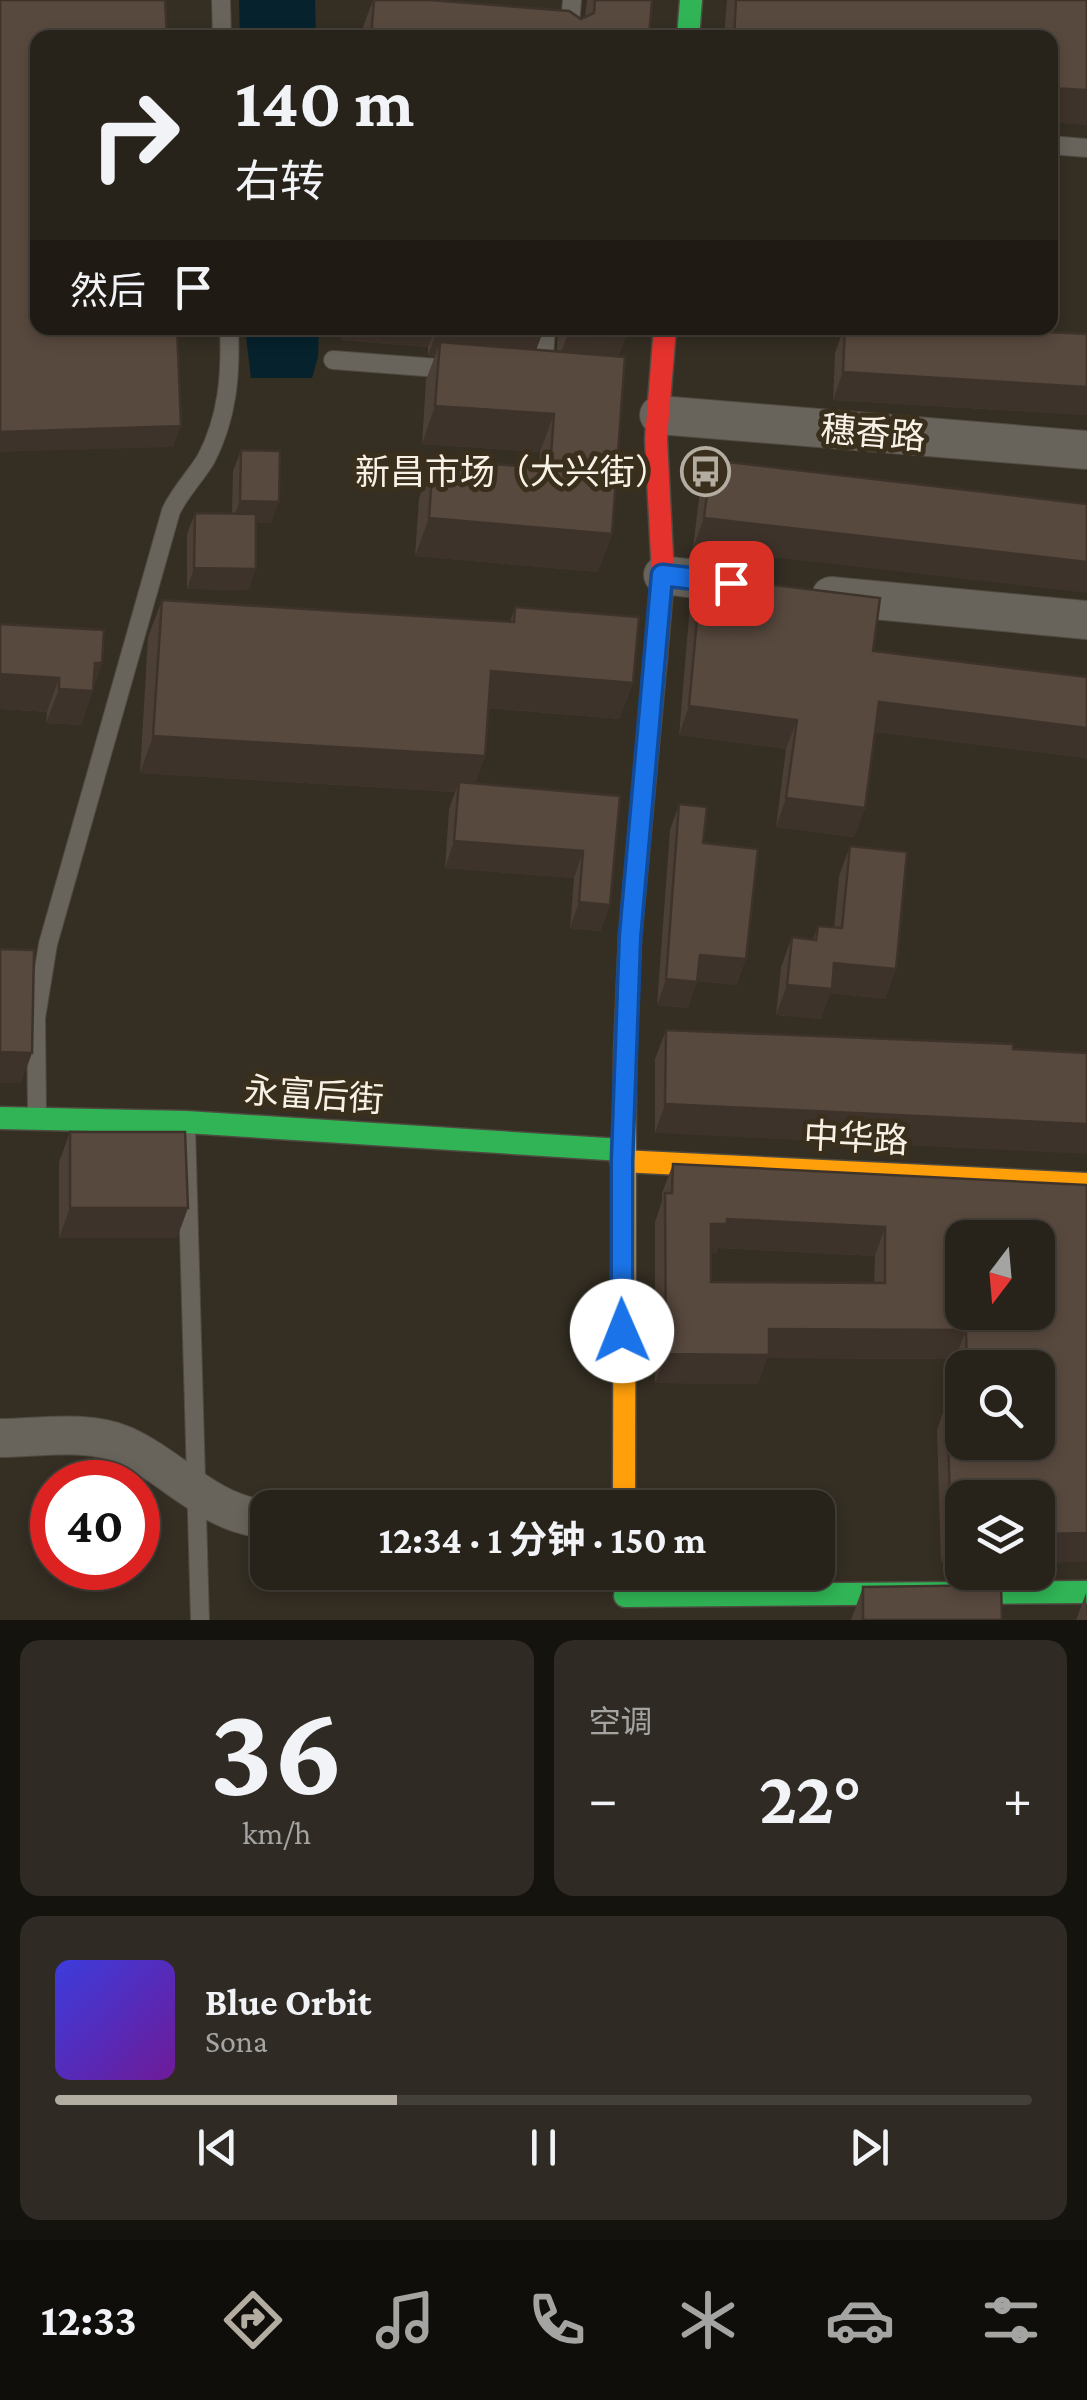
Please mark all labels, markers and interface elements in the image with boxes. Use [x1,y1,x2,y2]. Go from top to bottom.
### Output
text: 140 m [235,63,414,141]
icon: right [70,70,200,200]
text: 右转 [235,157,325,207]
icon: arrive [166,260,221,315]
text: 然后 [70,270,146,312]
street label: 穗香路 [819,409,927,458]
bus stop icon: 新昌市场（大兴街） [679,446,731,498]
place label: 新昌市场（大兴街） [355,453,670,492]
pin [689,541,774,626]
icon: arrive [704,556,759,611]
street label: 永富后街 [243,1071,385,1120]
street label: 中华路 [803,1116,909,1161]
north arrow [945,1220,1055,1330]
map controls [945,1220,1055,1590]
position arrow [570,1279,674,1383]
button: search [945,1350,1055,1460]
speed limit sign: 40 [30,1460,160,1590]
button: layers [945,1480,1055,1590]
text: 12:34 · 1 分钟 · 150 m [379,1519,706,1561]
text: 36 [210,1677,344,1822]
text: 空调 [589,1704,653,1740]
text: 22° [759,1756,862,1839]
text: − [589,1768,618,1829]
text: + [1003,1768,1032,1829]
text: km/h [242,1815,311,1851]
text: Blue Orbit [205,1981,372,2023]
text: Sona [205,2023,268,2059]
icon: previous [190,2120,245,2175]
icon: pause [516,2120,571,2175]
icon: next [842,2120,897,2175]
icon: directions [218,2285,288,2355]
icon: music [370,2285,440,2355]
icon: phone [522,2285,592,2355]
icon: climate [673,2285,743,2355]
icon: car [825,2285,895,2355]
icon: filters [976,2285,1046,2355]
text: 12:33 [41,2295,137,2345]

